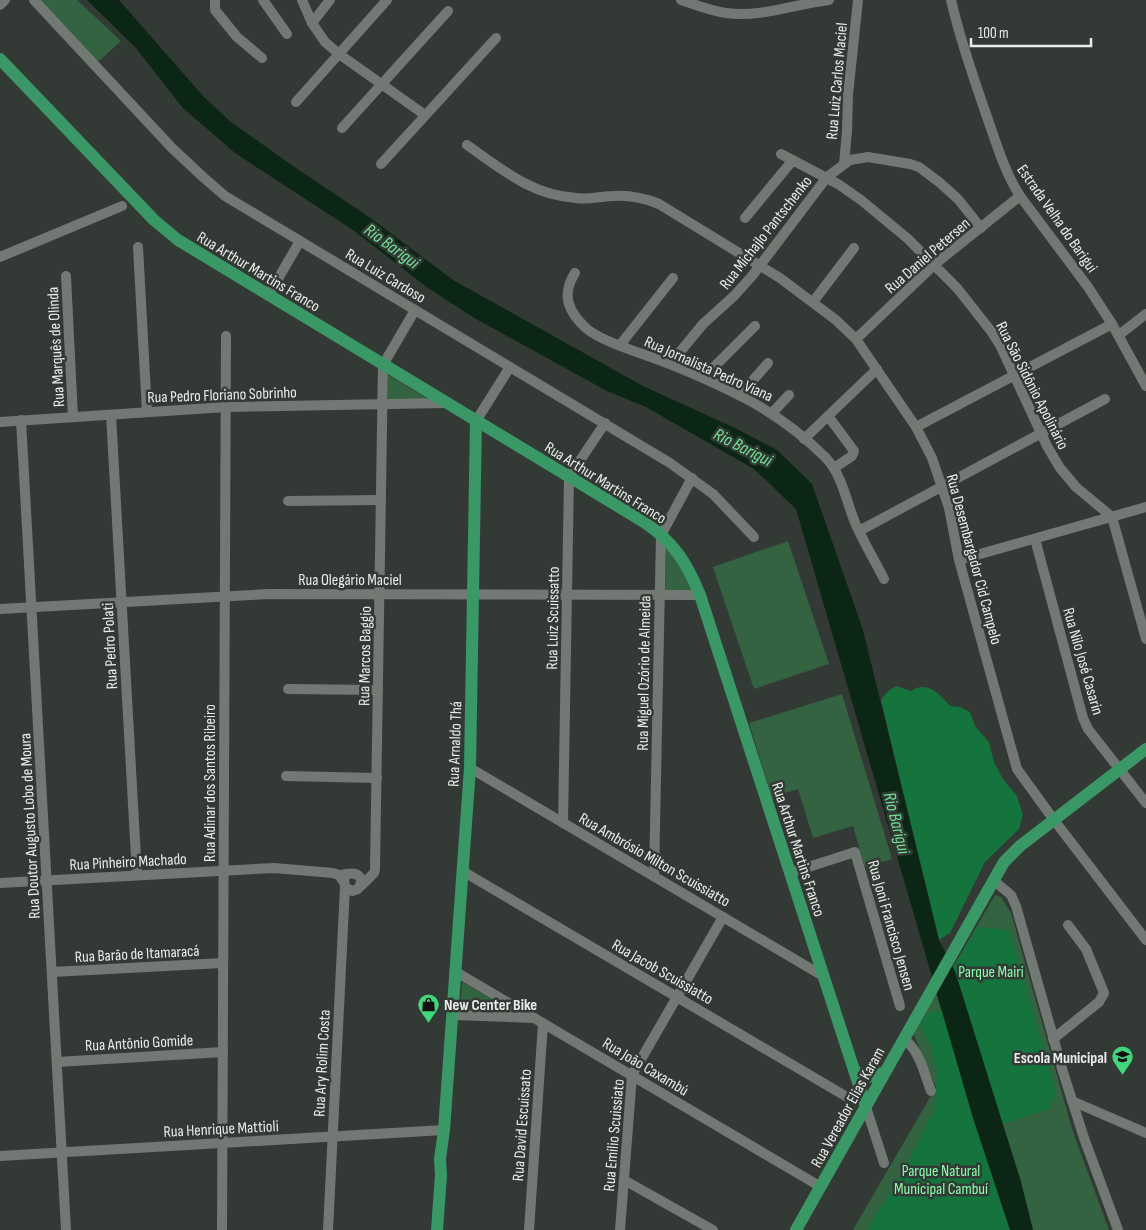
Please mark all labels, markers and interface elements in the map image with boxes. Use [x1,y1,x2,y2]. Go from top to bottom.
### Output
scale bar [971,15,1091,47]
street label: Rua Luiz Carlos Maciel [823,22,852,140]
text: 100 m [978,24,1009,43]
street label: Estrada Velha do Barigui [1012,161,1101,277]
street label: Rua Michajlo Pantschenko [716,172,816,294]
street label: Rua Daniel Petersen [882,214,974,298]
water label: Rio Barigui [360,219,424,274]
street label: Rua Arthur Martins Franco [193,228,323,317]
street label: Rua Luiz Cardoso [342,245,429,308]
street label: Rua Marquês de Olinda [44,286,69,408]
street label: Rua São Sidônio Apolinário [991,319,1072,453]
street label: Rua Jornalista Pedro Viana [641,333,776,406]
street label: Rua Pedro Floriano Sobrinho [147,383,297,408]
water label: Rio Barigui [710,424,776,471]
street label: Rua Arthur Martins Franco [541,438,670,528]
street label: Rua Desembargador Cid Campelo [942,472,1005,647]
street label: Rua Luiz Scuissatto [543,566,564,670]
street label: Rua Olegário Maciel [298,571,402,590]
street label: Rua Miguel Ozório de Almeida [634,595,655,751]
street label: Rua Pedro Polati [99,602,122,690]
street label: Rua Marcos Baggio [355,606,376,706]
street label: Rua Nilo José Casarin [1058,606,1107,717]
street label: Rua Arnaldo Thá [445,701,466,787]
street label: Rua Adinar dos Santos Ribeiro [201,704,220,862]
street label: Rua Doutor Augusto Lobo de Moura [16,733,45,919]
street label: Rua Arthur Martins Franco [767,780,828,919]
water label: Rio Barigui [879,790,914,857]
street label: Rua Ambrósio Milton Scuissiatto [575,809,733,911]
street label: Rua Pinheiro Machado [69,850,187,875]
street label: Rua Joni Francisco Jensen [863,858,918,993]
street label: Rua Jacob Scuissiatto [608,936,716,1009]
street label: Rua Barão de Itamaracá [74,942,200,967]
park label: Parque Mairi [958,963,1024,982]
shop icon: New Center Bike [416,992,440,1023]
place label: New Center Bike [444,996,537,1015]
street label: Rua Ary Rolim Costa [310,1009,335,1117]
street label: Rua Antônio Gomide [84,1031,194,1056]
street label: Rua João Caxambú [599,1034,692,1100]
street label: Rua Vereador Elias Karam [807,1044,889,1171]
school or university icon: Escola Municipal [1111,1045,1135,1076]
place label: Escola Municipal [1014,1049,1107,1068]
street label: Rua David Escuissato [509,1068,536,1182]
street label: Rua Emílio Scuissiato [600,1078,629,1192]
street label: Rua Henrique Mattioli [163,1117,279,1142]
park label: Parque Natural Municipal Cambuí [894,1162,988,1199]

